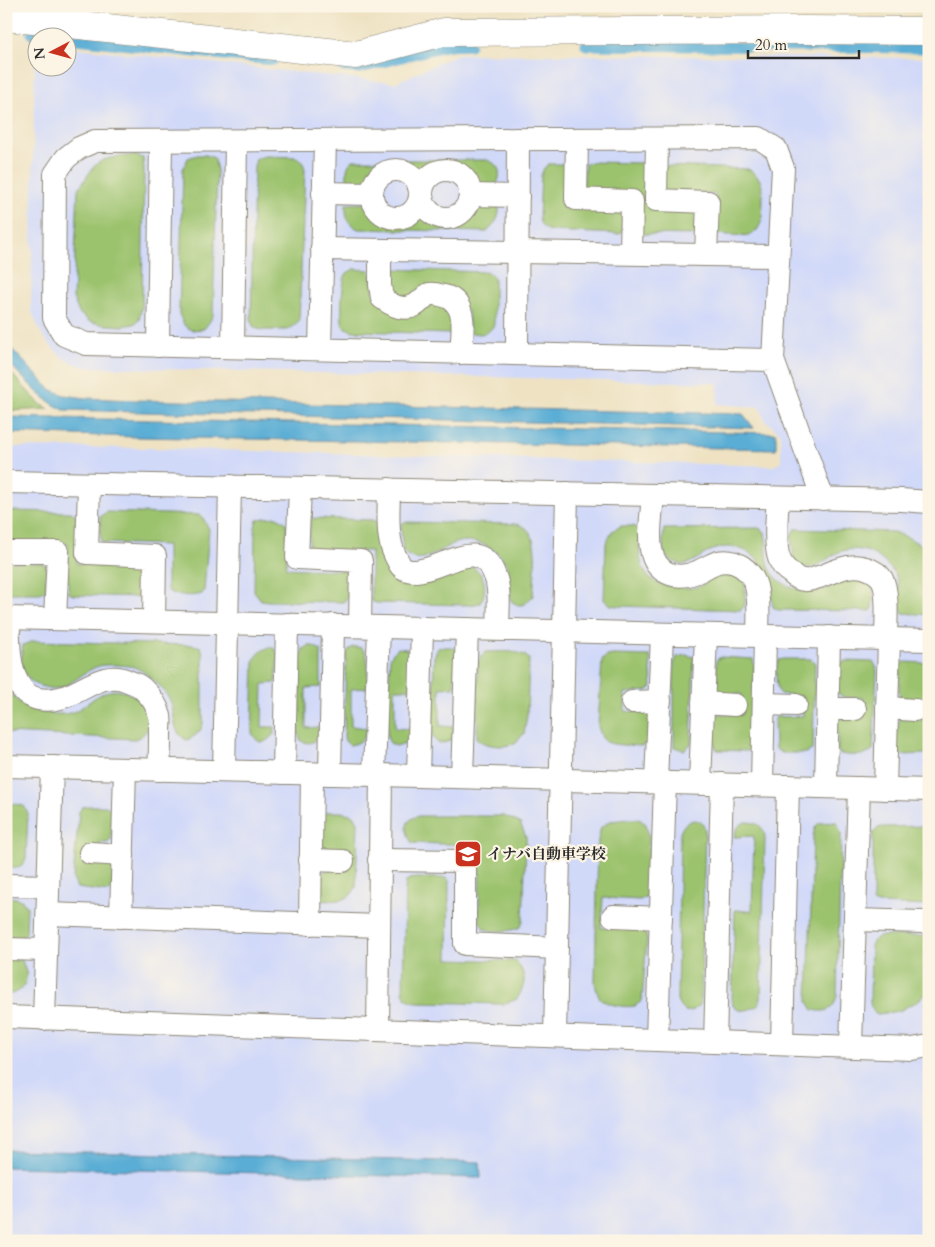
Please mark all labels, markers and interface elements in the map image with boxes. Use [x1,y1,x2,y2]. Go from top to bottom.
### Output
north arrow [28,28,78,78]
scale bar [748,28,859,60]
text: 20 m [755,35,787,55]
text: N [29,46,50,60]
school or university icon: イナバ自動車学校 [453,839,483,869]
place label: イナバ自動車学校 [487,844,606,864]

